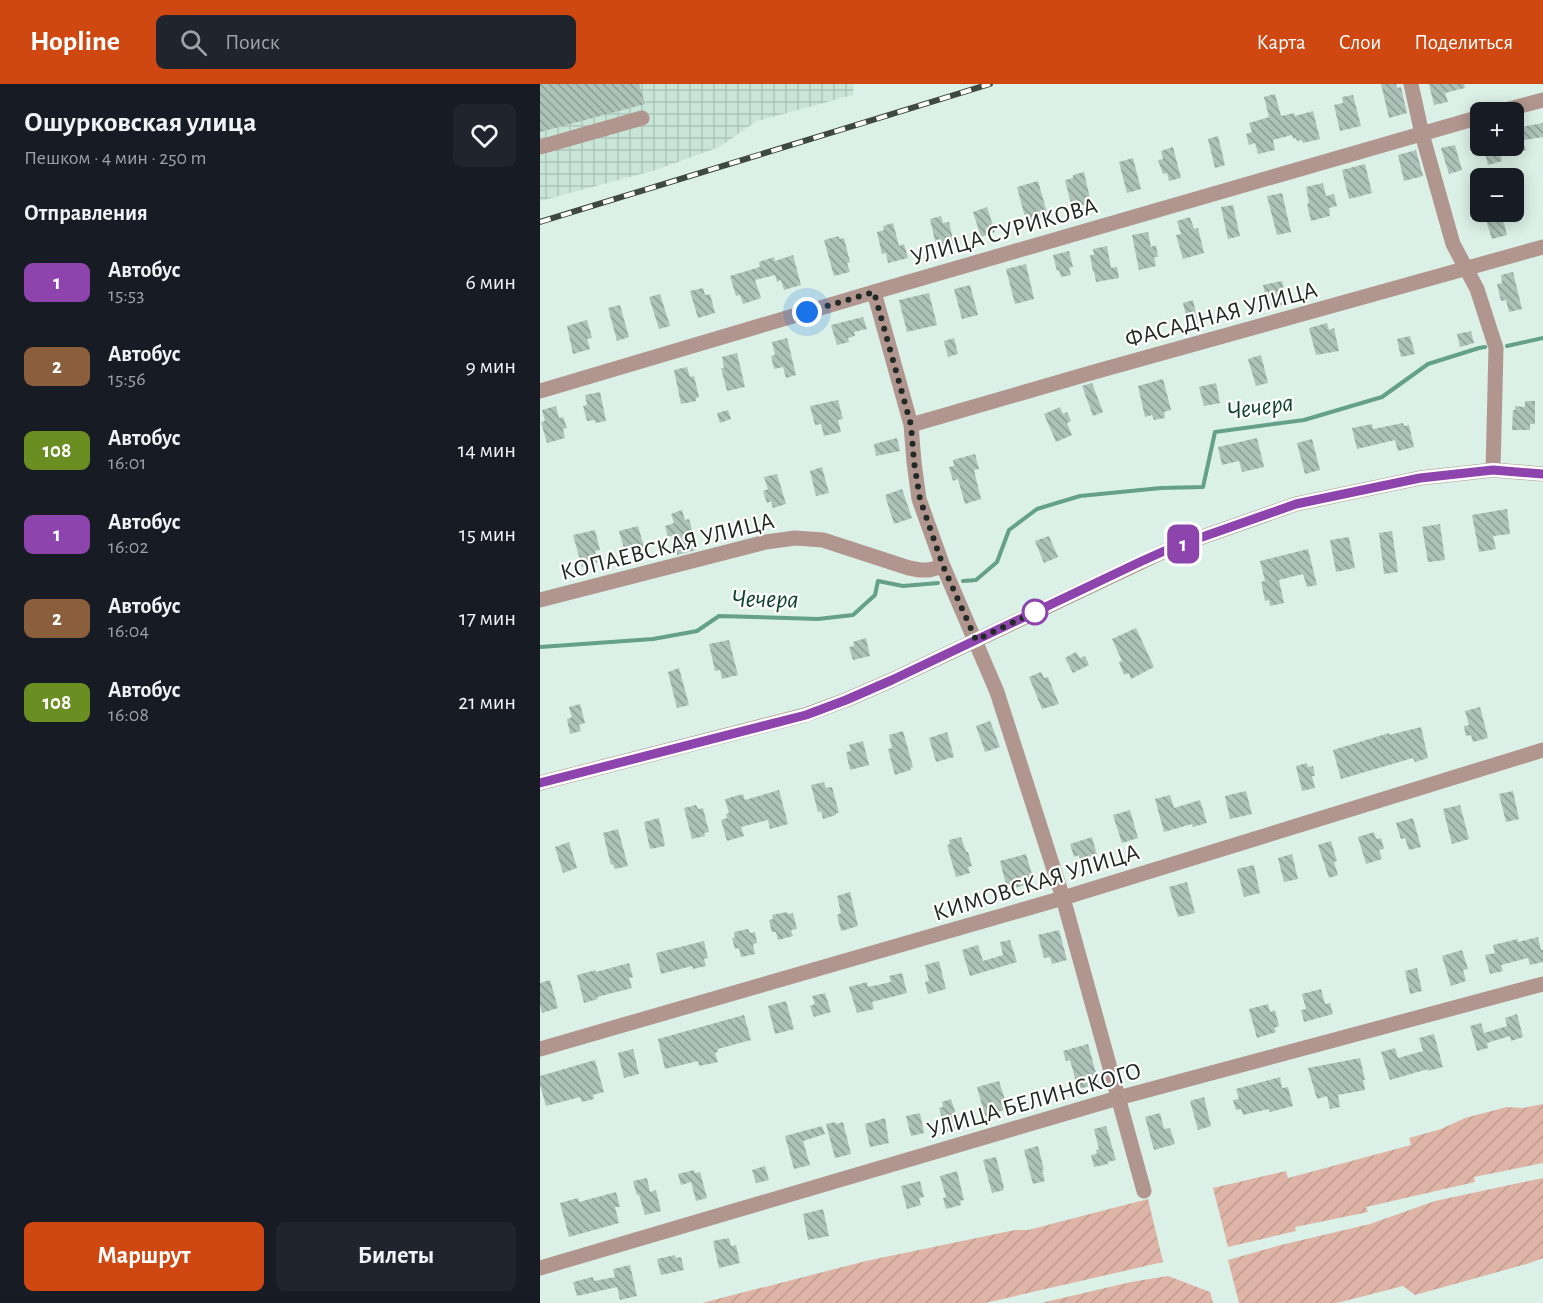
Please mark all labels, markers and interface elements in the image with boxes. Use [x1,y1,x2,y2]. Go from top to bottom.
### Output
search box [156,15,576,69]
icon: search [177,26,210,59]
text: Hopline [30,28,120,56]
text: Поиск [225,31,280,53]
text: Карта [1256,32,1306,53]
text: Слои [1339,32,1381,53]
text: Поделиться [1414,32,1513,53]
map controls [1470,102,1524,222]
button: + [1470,102,1524,156]
button: heart [453,104,516,167]
text: Ошурковская улица [24,109,257,137]
text: Пешком · 4 мин · 250 m [24,148,206,168]
button: − [1470,168,1524,222]
street label: УЛИЦА СУРИКОВА [908,194,1100,270]
text: Отправления [24,202,148,224]
text: Автобус [108,259,181,281]
text: 6 мин [465,271,516,293]
text: 1 [53,272,61,293]
street label: ФАСАДНАЯ УЛИЦА [1122,278,1320,352]
text: 15:53 [108,285,144,305]
your location [792,297,822,327]
text: Автобус [108,343,181,365]
text: 9 мин [465,355,516,377]
text: 2 [52,356,62,377]
text: 15:56 [108,369,146,389]
water label: Чечера [1225,389,1295,425]
text: Автобус [108,427,181,449]
text: 14 мин [458,439,516,461]
text: 108 [43,440,71,461]
text: 16:01 [108,453,146,473]
street label: КОПАЕВСКАЯ УЛИЦА [558,509,777,585]
text: Автобус [108,511,181,533]
text: 15 мин [459,523,516,545]
text: 1 [53,524,61,545]
line badge: 1 [1164,524,1202,564]
text: 1 [1179,534,1187,555]
text: 16:02 [108,537,149,557]
water label: Чечера [731,585,799,613]
text: Автобус [108,595,181,617]
unlabelled marker [1022,599,1048,625]
text: 17 мин [459,607,516,629]
text: 2 [52,608,62,629]
text: 16:04 [108,621,149,641]
text: Автобус [108,679,181,701]
text: 21 мин [458,691,516,713]
text: 108 [43,692,71,713]
text: 16:08 [108,705,149,725]
street label: КИМОВСКАЯ УЛИЦА [930,840,1142,926]
street label: УЛИЦА БЕЛИНСКОГО [924,1059,1144,1143]
button: Маршрут [24,1222,264,1291]
button: Билеты [276,1222,516,1291]

